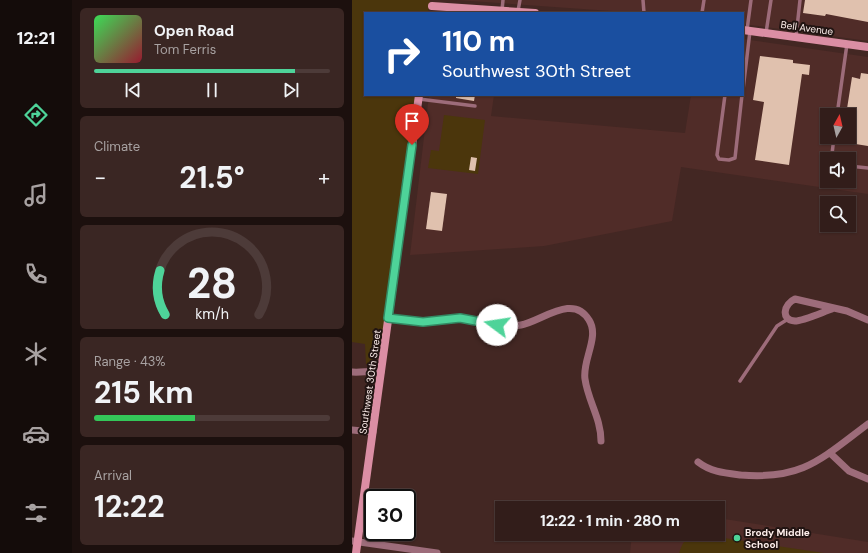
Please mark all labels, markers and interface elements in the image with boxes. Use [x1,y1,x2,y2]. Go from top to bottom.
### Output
street label: Bell Avenue [780,18,834,38]
text: Open Road [154,21,234,41]
text: 110 m [442,23,515,60]
text: 12:21 [17,26,55,50]
icon: right [376,28,428,80]
text: Tom Ferris [154,41,216,58]
text: Southwest 30th Street [442,59,631,83]
icon: previous [122,79,144,101]
icon: pause [201,79,223,101]
icon: next [280,79,302,101]
icon: directions [22,101,50,129]
pin [395,104,429,145]
north arrow [820,108,856,144]
map controls [820,108,856,232]
icon: arrive [401,110,423,132]
text: Climate [94,138,140,155]
button: sound [820,152,856,188]
text: 21.5° [179,158,245,197]
text: − [94,163,106,192]
text: + [318,163,330,192]
icon: music [22,181,50,209]
button: search [820,196,856,232]
text: 28 [187,256,237,310]
icon: phone [22,260,50,288]
text: km/h [195,304,229,322]
position arrow [476,304,518,346]
street label: Southwest 30th Street [356,329,384,435]
icon: climate [22,340,50,368]
text: Range · 43% [94,353,166,370]
text: 215 km [94,373,194,412]
icon: car [22,420,50,448]
text: Arrival [94,467,132,484]
text: 12:22 [94,487,164,526]
speed limit sign: 30 [364,489,416,541]
icon: filters [22,499,50,527]
text: 12:22 · 1 min · 280 m [540,511,680,531]
place label: Brody Middle School [745,526,810,551]
marker: Brody Middle School [732,533,742,543]

